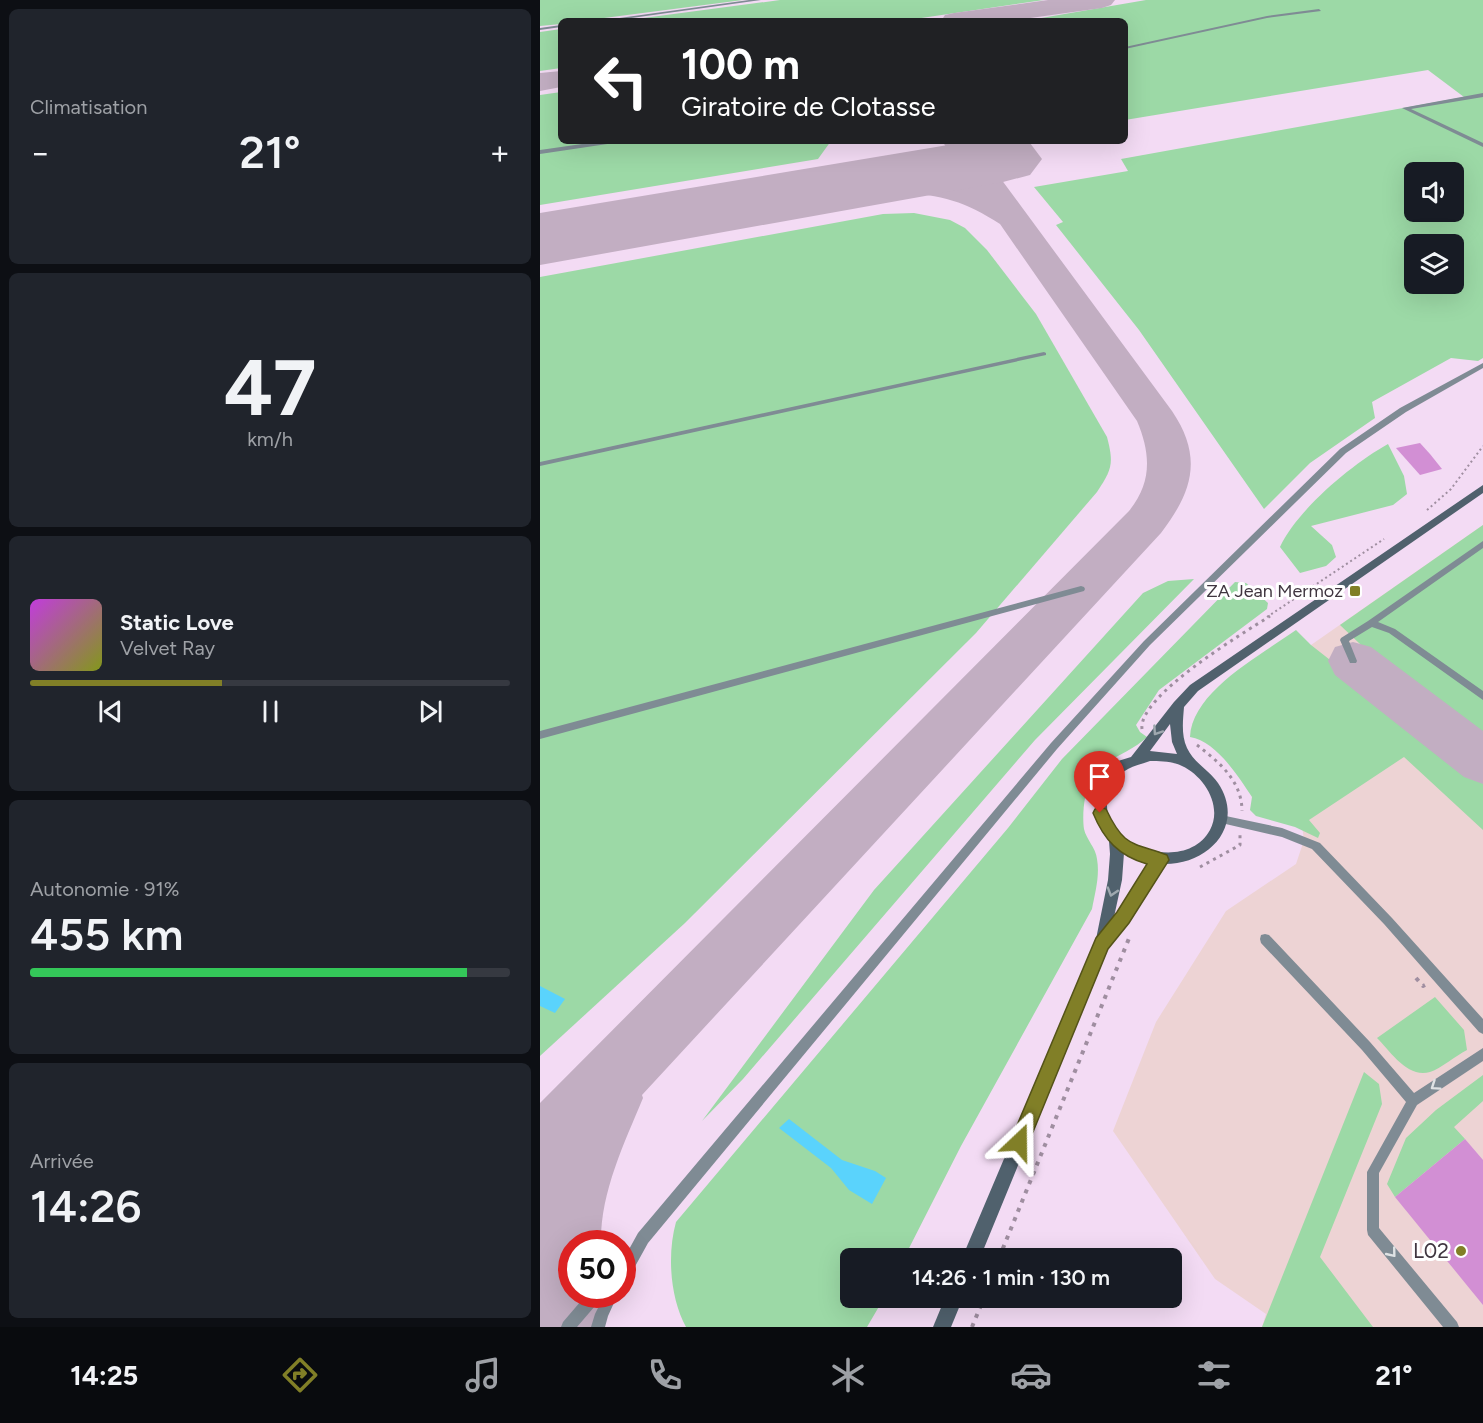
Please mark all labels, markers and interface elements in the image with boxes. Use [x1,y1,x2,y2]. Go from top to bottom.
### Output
text: 100 m [681,39,800,90]
icon: left [582,42,660,120]
text: Giratoire de Clotasse [681,90,935,123]
text: Climatisation [30,95,147,119]
text: 21° [239,125,301,179]
text: − [30,133,51,172]
text: + [489,133,510,172]
map controls [1404,162,1464,294]
button: sound [1404,162,1464,222]
button: layers [1404,234,1464,294]
text: 47 [224,341,316,435]
text: km/h [247,427,293,451]
place label: ZA Jean Mermoz [1206,580,1343,602]
marker: ZA Jean Mermoz [1348,584,1362,598]
text: Static Love [120,609,234,636]
text: Velvet Ray [120,636,215,660]
icon: previous [94,695,127,728]
icon: pause [254,695,287,728]
icon: next [414,695,447,728]
one-way arrow [1154,725,1165,736]
pin [1074,751,1125,813]
icon: arrive [1083,760,1116,793]
text: Autonomie · 91% [30,877,179,901]
one-way arrow [1107,886,1119,897]
text: 455 km [30,907,183,961]
one-way arrow [1430,1079,1441,1090]
position arrow [987,1110,1051,1174]
text: Arrivée [30,1149,94,1173]
text: 14:26 [30,1179,141,1233]
speed limit sign: 50 [558,1230,636,1308]
place label: L02 [1413,1238,1449,1263]
marker: L02 [1454,1244,1468,1258]
one-way arrow [1384,1246,1395,1257]
text: 14:26 · 1 min · 130 m [912,1264,1110,1291]
icon: directions [279,1354,321,1396]
icon: music [462,1354,504,1396]
icon: phone [644,1354,686,1396]
icon: climate [827,1354,869,1396]
icon: car [1010,1354,1052,1396]
icon: filters [1193,1354,1235,1396]
text: 14:25 [70,1359,138,1392]
text: 21° [1375,1359,1413,1392]

